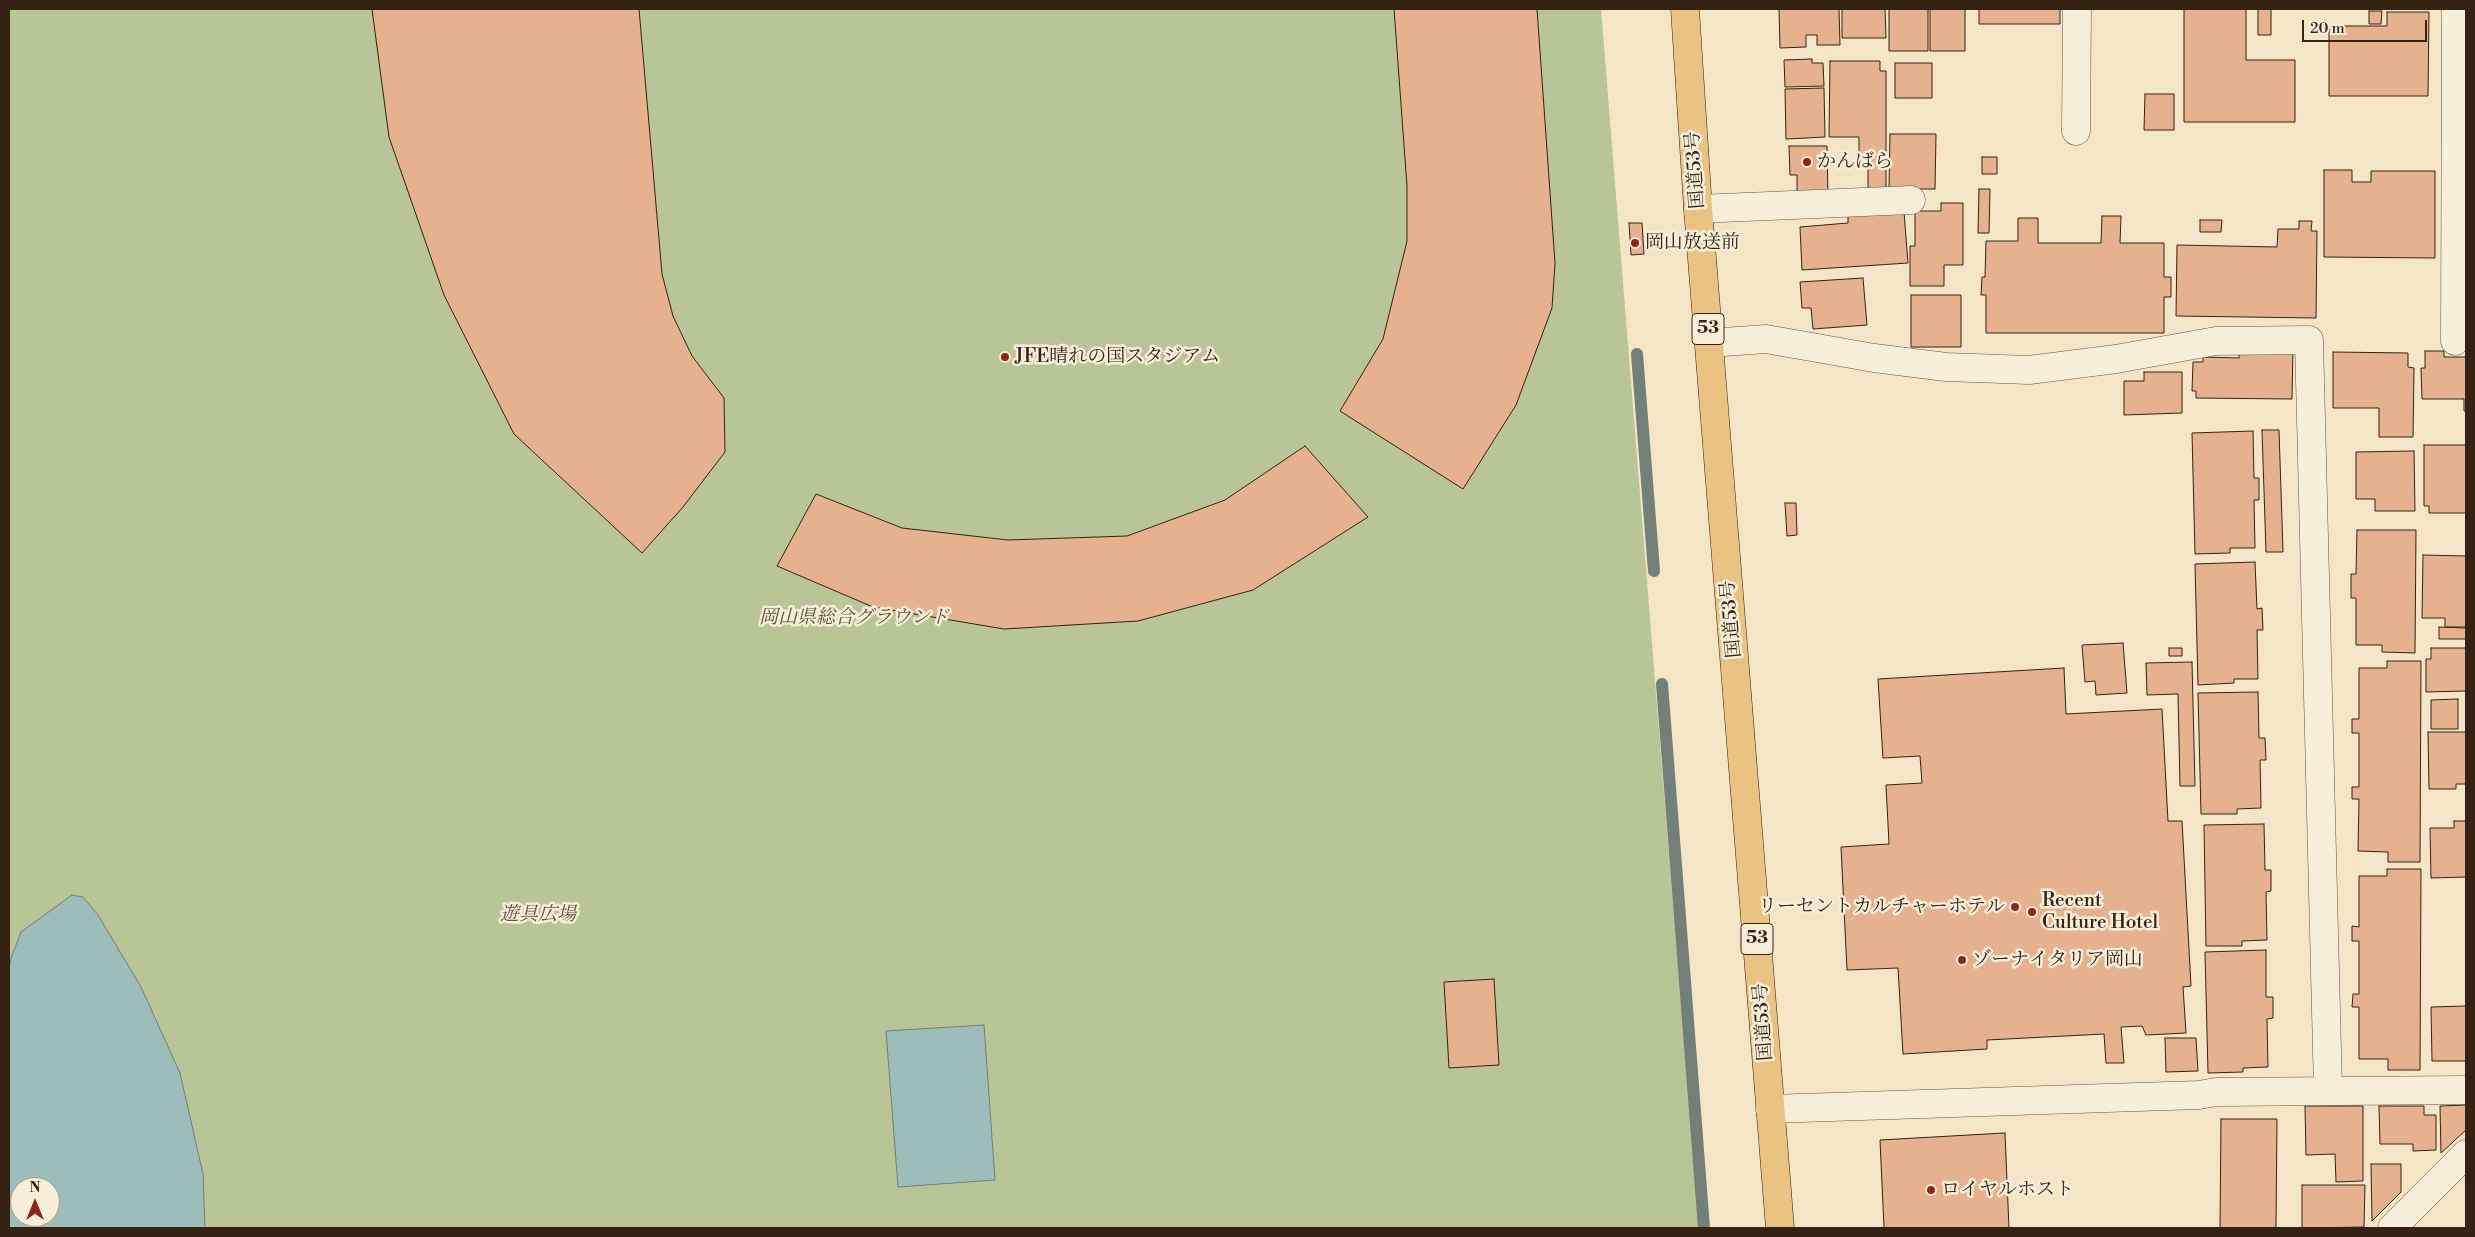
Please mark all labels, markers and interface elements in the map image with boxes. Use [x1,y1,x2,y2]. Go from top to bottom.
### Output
scale bar [2305,10,2430,42]
text: 20 m [2310,19,2345,38]
street label: 国道53号 [1682,130,1710,210]
place label: かんばら [1817,151,1893,173]
marker: かんばら [1801,156,1813,168]
place label: 岡山放送前 [1645,232,1740,254]
marker: 岡山放送前 [1629,237,1641,249]
road number: 53 [1692,314,1724,344]
place label: JFE晴れの国スタジアム [1015,346,1220,368]
marker: JFE晴れの国スタジアム [999,351,1011,363]
street label: 国道53号 [1717,579,1747,659]
park label: 岡山県総合グラウンド [759,607,949,629]
place label: Recent Culture Hotel [2042,890,2158,934]
place label: リーセントカルチャーホテル [1758,896,2005,918]
marker: リーセントカルチャーホテル [2009,901,2021,913]
park label: 遊具広場 [500,904,576,926]
marker: Recent Culture Hotel [2026,906,2038,918]
road number: 53 [1741,924,1773,954]
place label: ゾーナイタリア岡山 [1972,949,2143,971]
marker: ゾーナイタリア岡山 [1956,954,1968,966]
street label: 国道53号 [1750,982,1778,1062]
north arrow [10,1177,60,1227]
text: N [29,1179,41,1197]
place label: ロイヤルホスト [1941,1179,2074,1201]
marker: ロイヤルホスト [1925,1184,1937,1196]

